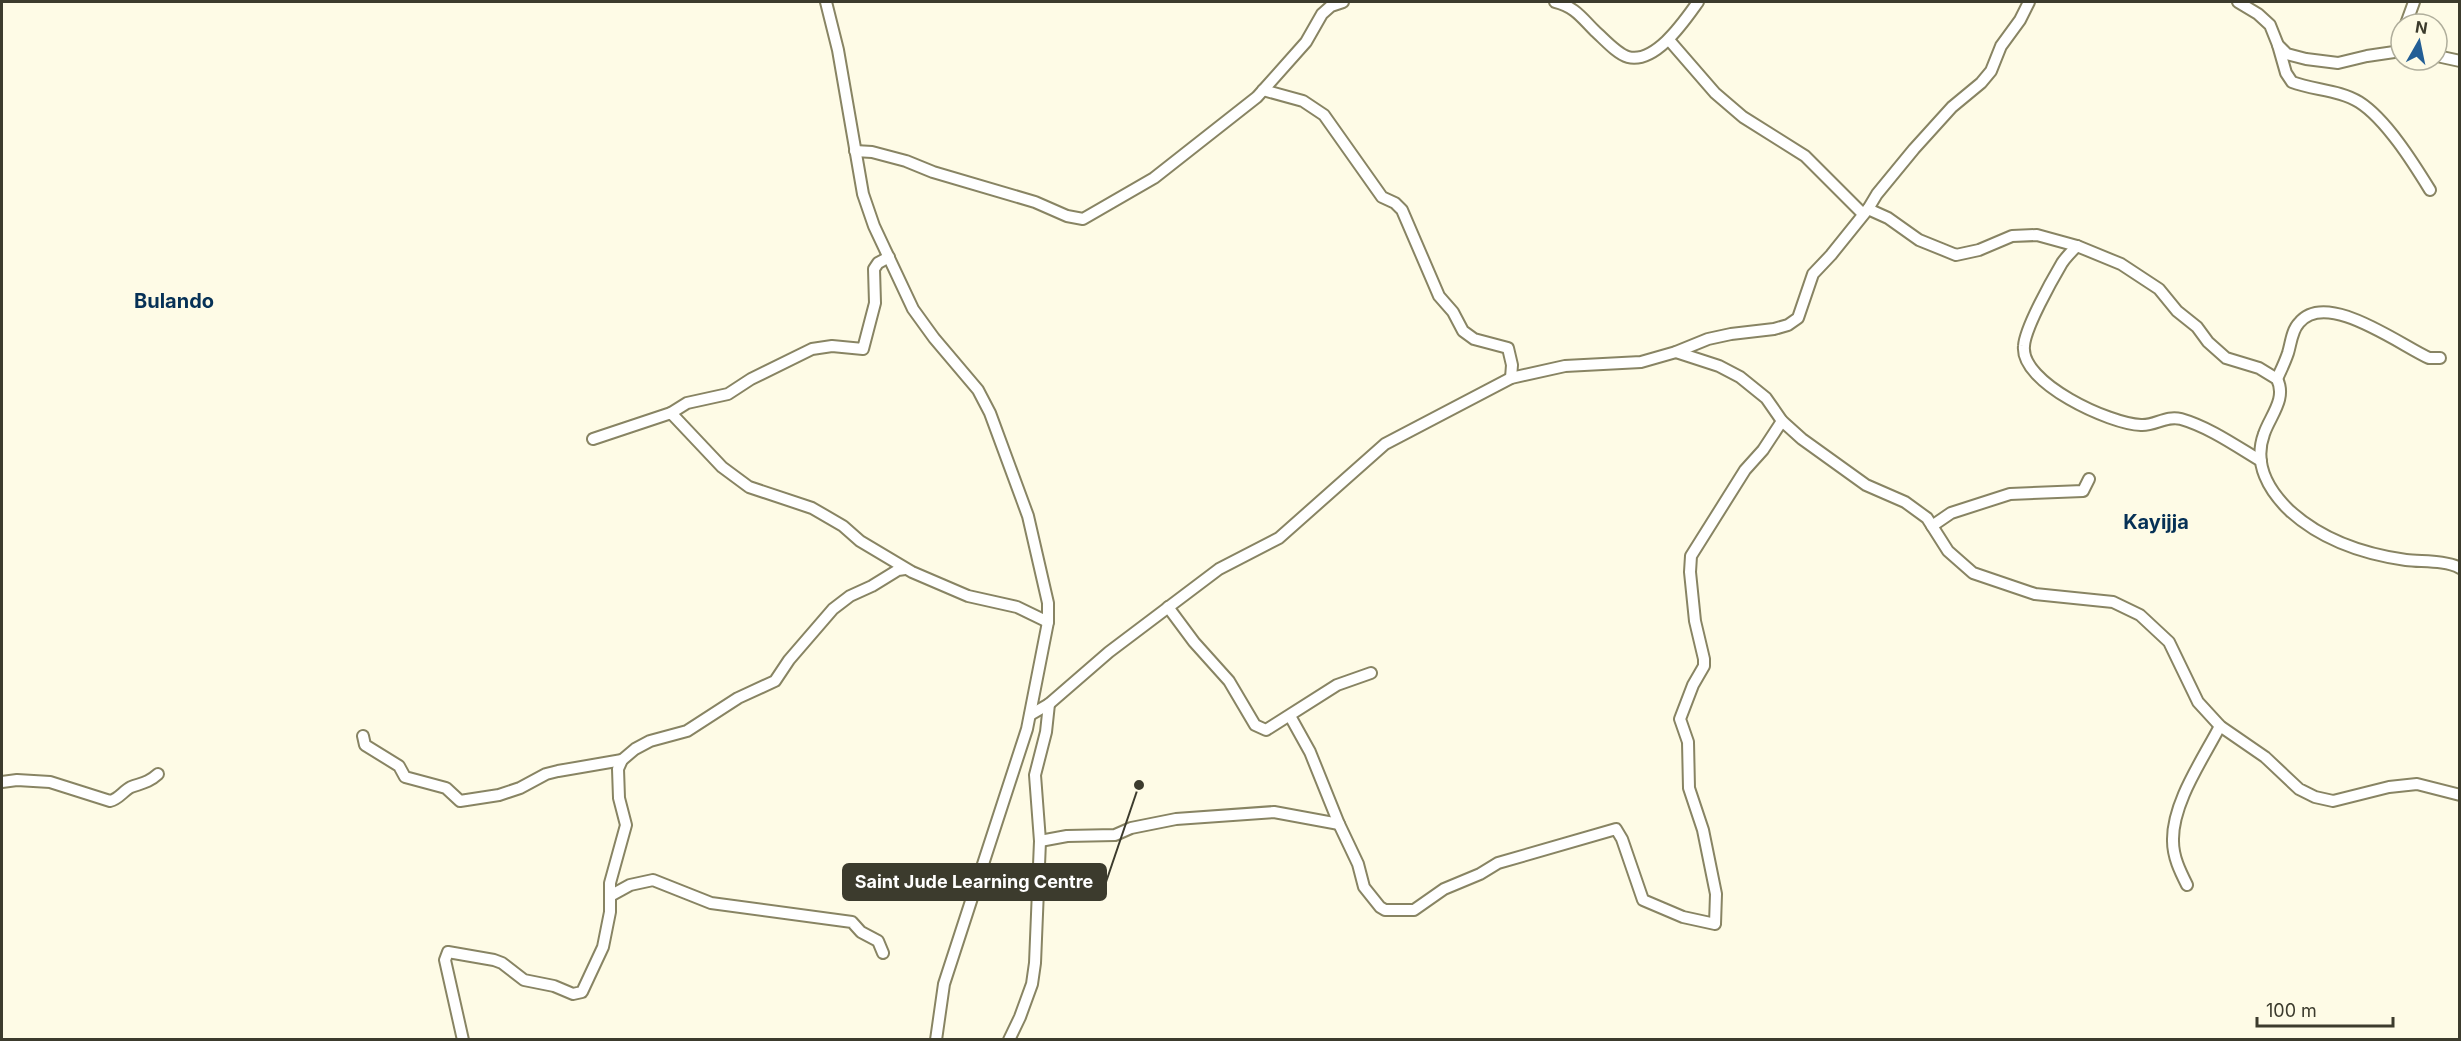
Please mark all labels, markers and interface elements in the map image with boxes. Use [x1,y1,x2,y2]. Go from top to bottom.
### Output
north arrow [2389,12,2449,72]
text: N [2414,16,2429,38]
district label: Bulando [134,289,214,313]
district label: Kayijja [2123,510,2189,534]
callout: Saint Jude Learning Centre [843,864,1106,900]
text: Saint Jude Learning Centre [855,871,1094,892]
scale bar [2257,990,2394,1028]
text: 100 m [2266,1000,2317,1021]

